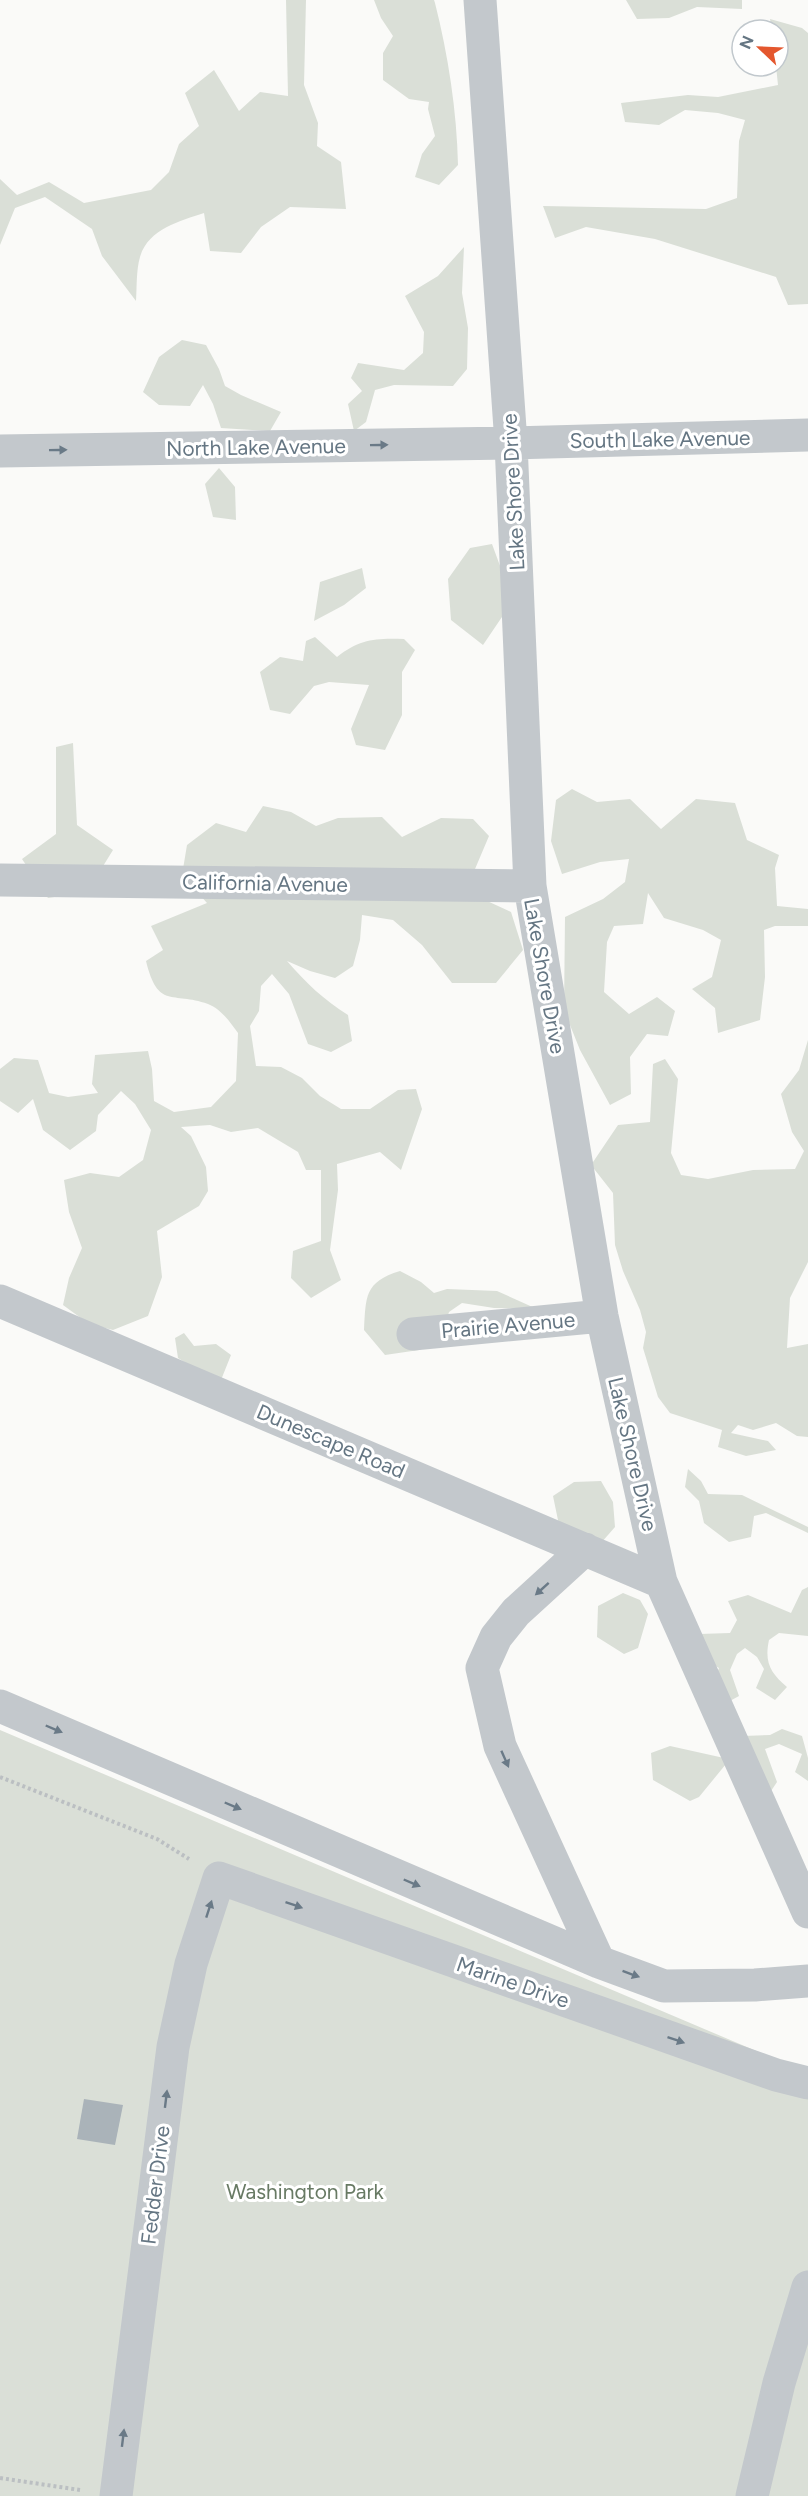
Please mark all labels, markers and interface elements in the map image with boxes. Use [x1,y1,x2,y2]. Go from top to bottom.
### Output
north arrow [730,18,790,78]
text: N [735,33,758,52]
street label: Lake Shore Drive [496,413,530,571]
street label: South Lake Avenue [569,425,751,453]
street label: North Lake Avenue [166,433,346,461]
one-way arrow [370,440,389,450]
one-way arrow [49,445,68,455]
street label: California Avenue [182,869,348,897]
street label: Lake Shore Drive [519,896,571,1056]
street label: Prairie Avenue [440,1307,576,1343]
street label: Lake Shore Drive [603,1375,663,1533]
street label: Dunescape Road [253,1399,409,1483]
one-way arrow [535,1581,549,1595]
one-way arrow [45,1724,63,1734]
one-way arrow [501,1750,510,1767]
one-way arrow [224,1802,242,1811]
one-way arrow [404,1878,421,1887]
one-way arrow [205,1900,215,1918]
one-way arrow [285,1900,303,1910]
street label: Marine Drive [453,1951,573,2013]
one-way arrow [622,1970,640,1980]
one-way arrow [667,2035,685,2045]
one-way arrow [162,2089,171,2108]
street label: Fedder Drive [135,2124,175,2246]
park label: Washington Park [226,2179,384,2204]
one-way arrow [119,2428,128,2447]

